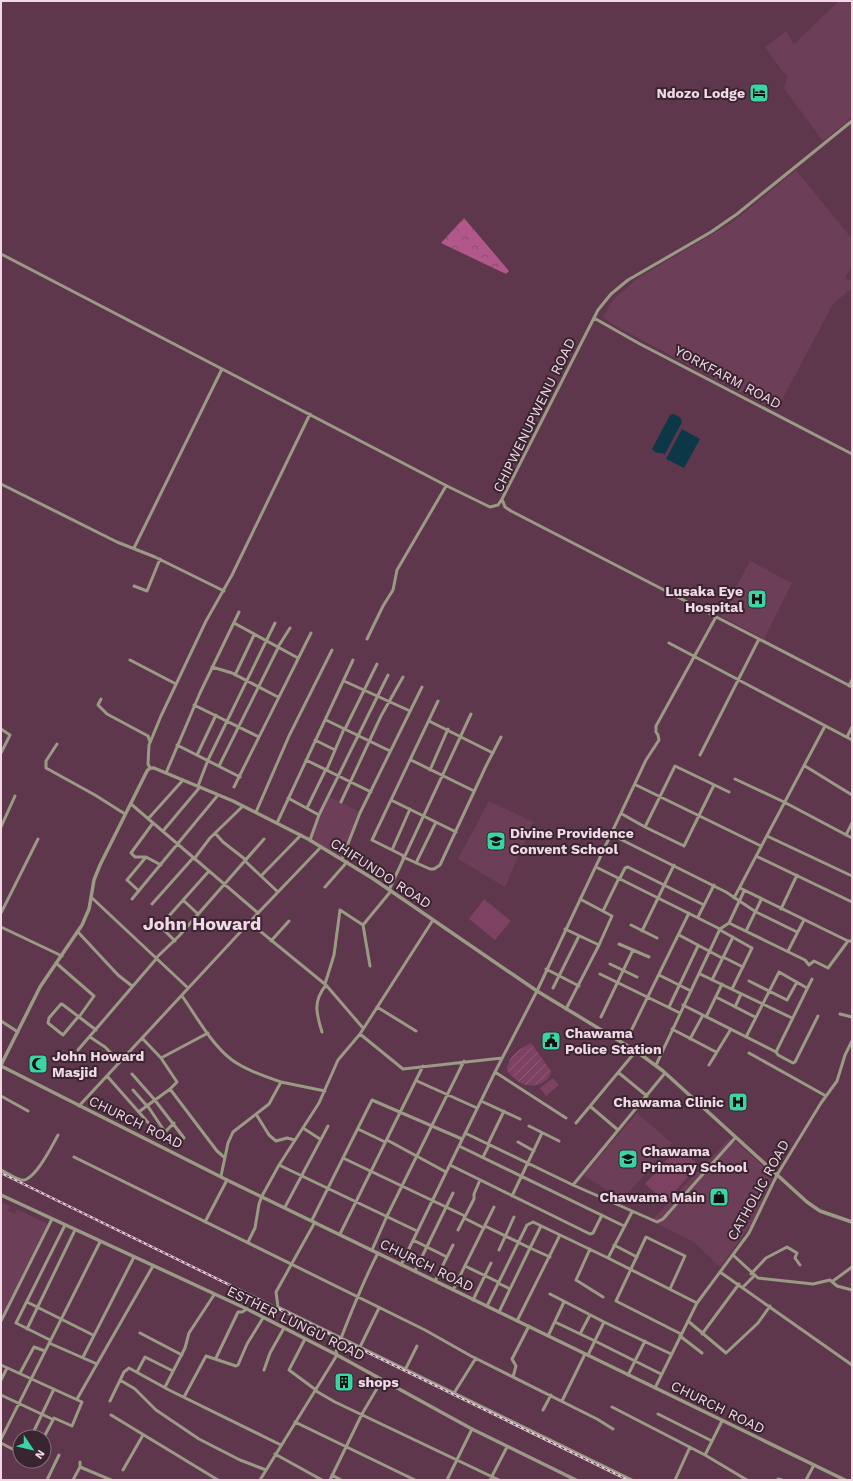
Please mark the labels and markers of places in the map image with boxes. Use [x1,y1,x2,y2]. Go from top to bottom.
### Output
hotel icon: Ndozo Lodge [748,82,770,104]
place label: Ndozo Lodge [657,85,745,101]
place label: Lusaka Eye Hospital [665,583,743,615]
hospital icon: Lusaka Eye Hospital [746,588,768,610]
place label: Divine Providence Convent School [510,825,634,857]
school or university icon: Divine Providence Convent School [485,830,507,852]
place label: Chawama Police Station [565,1025,662,1057]
public building icon: Chawama Police Station [540,1030,562,1052]
place label: John Howard Masjid [52,1048,144,1080]
mosque icon: John Howard Masjid [27,1053,49,1075]
hospital icon: Chawama Clinic [727,1091,749,1113]
place label: Chawama Clinic [613,1094,724,1110]
place label: Chawama Primary School [642,1143,748,1175]
school or university icon: Chawama Primary School [617,1148,639,1170]
shop icon: Chawama Main [708,1186,730,1208]
place label: Chawama Main [600,1189,705,1205]
building icon: shops [333,1371,355,1393]
place label: shops [358,1374,399,1390]

